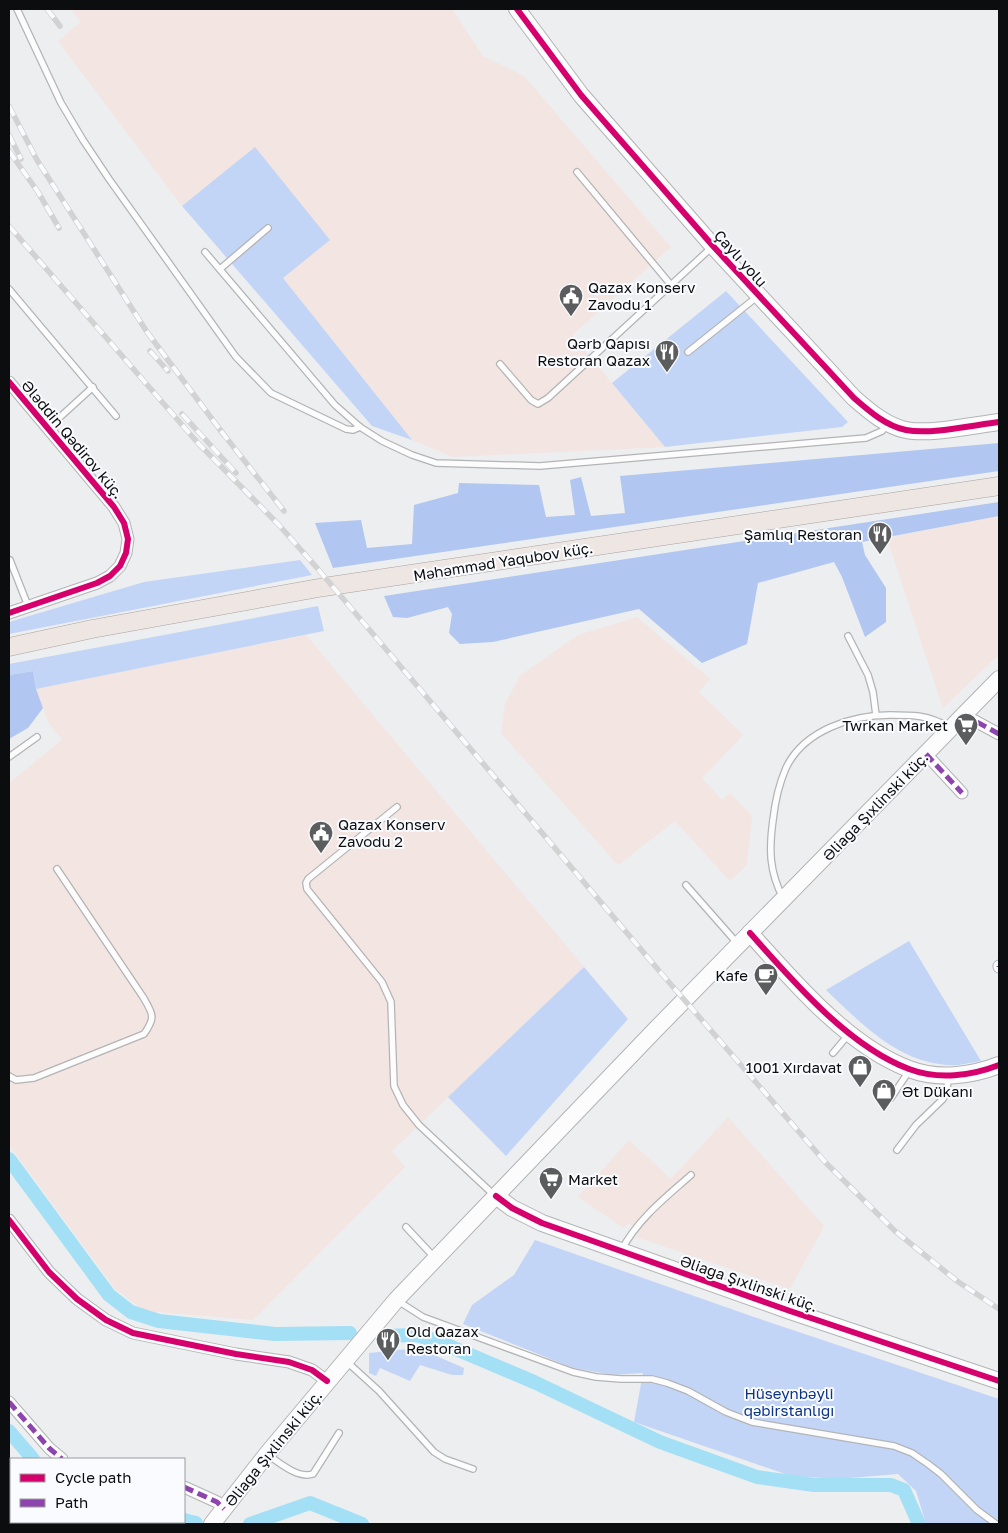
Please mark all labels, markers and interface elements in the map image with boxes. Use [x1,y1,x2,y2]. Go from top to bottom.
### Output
street label: Çaylı yolu [711,226,771,290]
place label: Qazax Konserv Zavodu 1 [588,278,696,313]
public building icon: Qazax Konserv Zavodu 1 [558,283,584,317]
place label: Qərb Qapısı Restoran Qazax [537,334,650,369]
restaurant icon: Qərb Qapısı Restoran Qazax [654,339,680,373]
street label: Ələddin Qədirov küç. [18,376,128,502]
restaurant icon: Şamlıq Restoran [867,521,893,555]
place label: Şamlıq Restoran [744,525,862,543]
street label: Məhəmməd Yaqubov küç. [412,538,594,584]
supermarket icon: Twrkan Market [953,712,979,746]
place label: Twrkan Market [842,716,948,734]
street label: Əliağa Şıxlinski küç. [818,748,932,864]
place label: Qazax Konserv Zavodu 2 [338,815,446,850]
public building icon: Qazax Konserv Zavodu 2 [308,820,334,854]
cafe icon: Kafe [753,962,779,996]
place label: Kafe [715,966,748,984]
shop icon: 1001 Xırdavat [847,1054,873,1088]
place label: 1001 Xırdavat [746,1058,842,1076]
shop icon: Ət Dükanı [871,1078,897,1112]
place label: Ət Dükanı [902,1082,973,1100]
supermarket icon: Market [538,1166,564,1200]
place label: Market [568,1170,618,1188]
street label: Əliağa Şıxlinski küç. [678,1251,820,1315]
place label: Old Qazax Restoran [406,1322,479,1357]
restaurant icon: Old Qazax Restoran [375,1327,401,1361]
park label: Hüseynbəyli qəbirstanlığı [744,1384,834,1419]
street label: Əliağa Şıxlinski küç. [221,1386,325,1510]
legend [10,1458,185,1523]
text: Cycle path [55,1468,131,1486]
text: Path [55,1493,88,1511]

